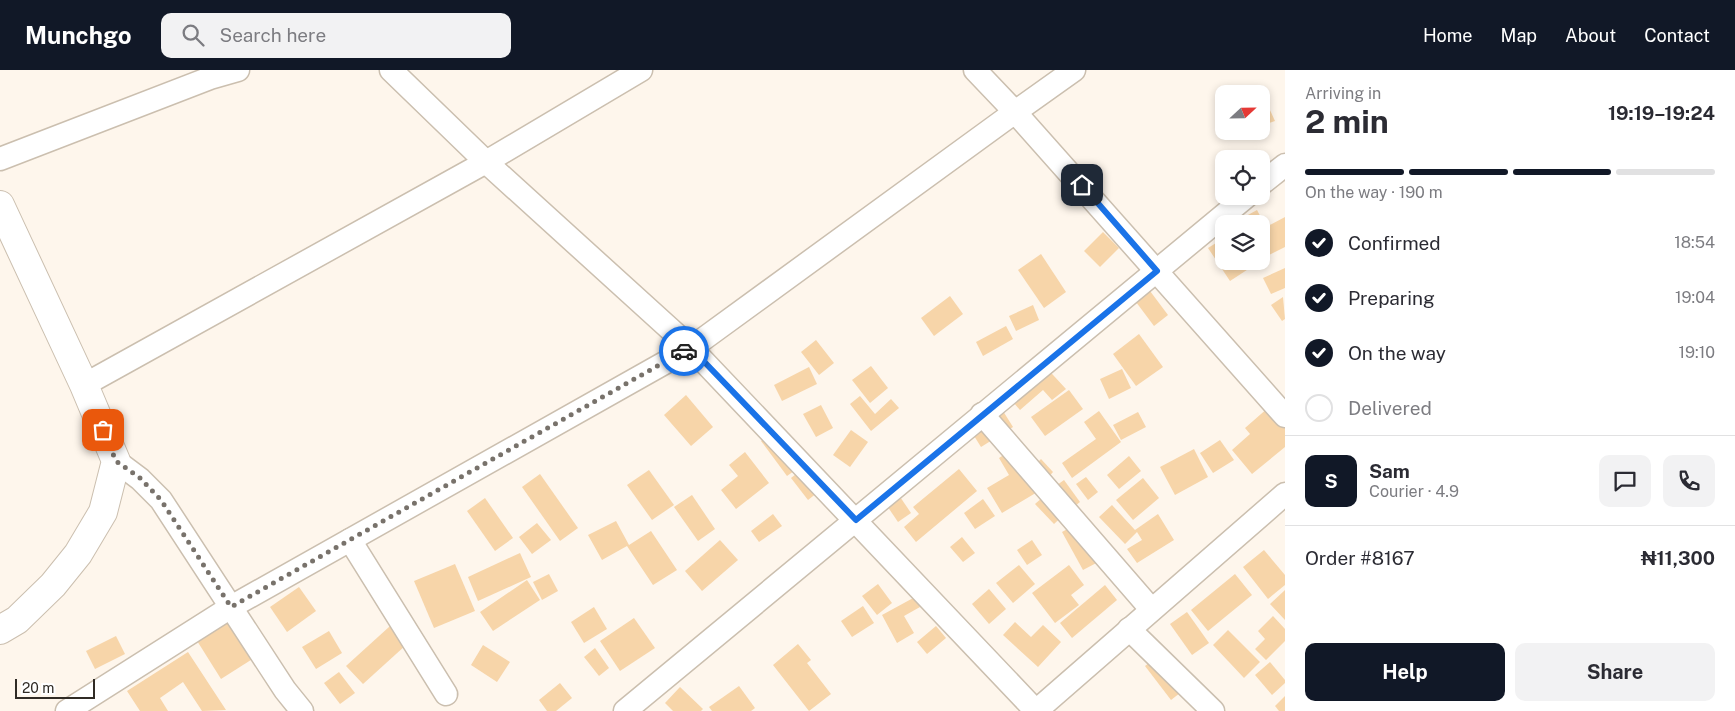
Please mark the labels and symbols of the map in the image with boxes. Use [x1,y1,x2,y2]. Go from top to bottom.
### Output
north arrow [1215,85,1270,140]
pin [1061,164,1103,206]
courier [659,326,709,376]
pin [82,409,124,451]
scale bar [15,676,95,699]

